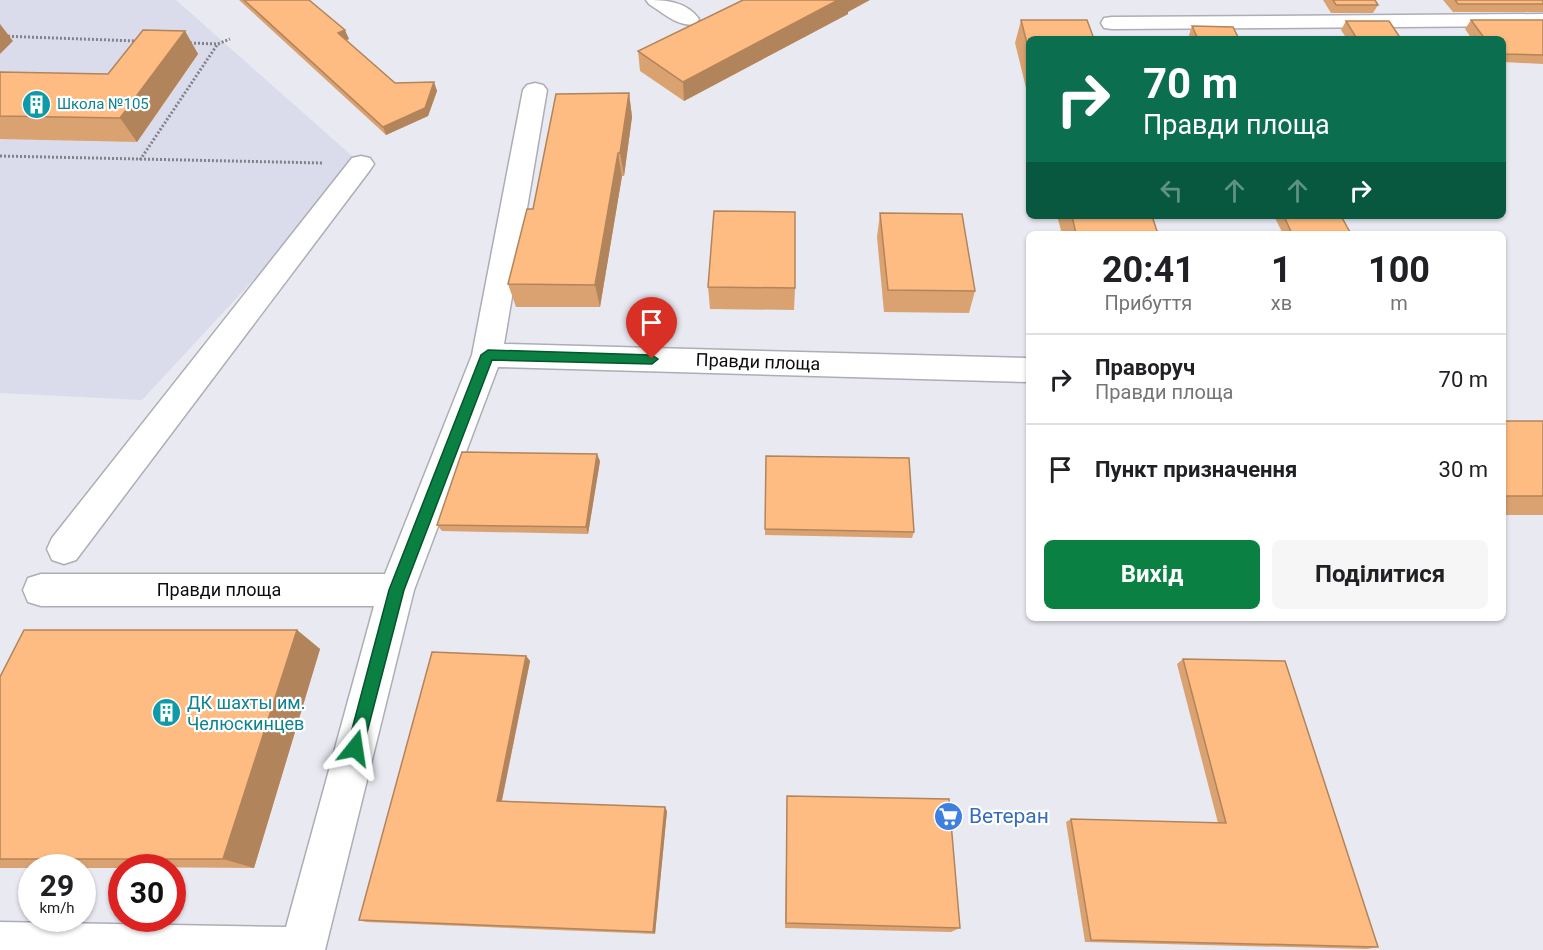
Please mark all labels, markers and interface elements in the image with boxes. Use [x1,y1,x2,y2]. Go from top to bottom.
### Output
text: 70 m [1143,59,1238,108]
icon: right [1044,60,1122,138]
building icon: Школа №105 [20,88,52,120]
place label: Школа №105 [57,95,149,113]
text: Правди площа [1143,109,1330,141]
icon: left [1155,174,1188,207]
icon: ahead [1218,174,1251,207]
icon: ahead [1281,174,1314,207]
icon: right [1344,174,1377,207]
text: 20:41 [1102,249,1195,291]
text: 1 [1271,249,1292,291]
text: 100 [1368,249,1430,291]
text: Прибуття [1104,291,1192,315]
text: хв [1271,291,1292,315]
text: m [1390,291,1408,315]
pin [626,297,677,359]
icon: arrive [635,306,668,339]
street label: Правди площа [695,349,821,374]
text: Праворуч [1095,355,1195,380]
icon: right [1044,363,1077,396]
text: 70 m [1439,367,1488,392]
text: Правди площа [1095,380,1233,404]
icon: arrive [1044,453,1077,486]
text: Пункт призначення [1095,457,1297,482]
text: 30 m [1439,457,1488,482]
button: Вихід [1044,540,1260,609]
button: Поділитися [1272,540,1488,609]
street label: Правди площа [157,579,281,600]
place label: ДК шахты им. Челюскинцев [187,692,305,734]
building icon: ДК шахты им. Челюскинцев [150,697,182,729]
position arrow [323,716,387,780]
supermarket icon: Ветеран [932,800,964,832]
place label: Ветеран [969,804,1049,828]
speed limit sign: 30 [108,854,186,932]
text: 29 [40,868,74,903]
text: km/h [39,899,75,917]

